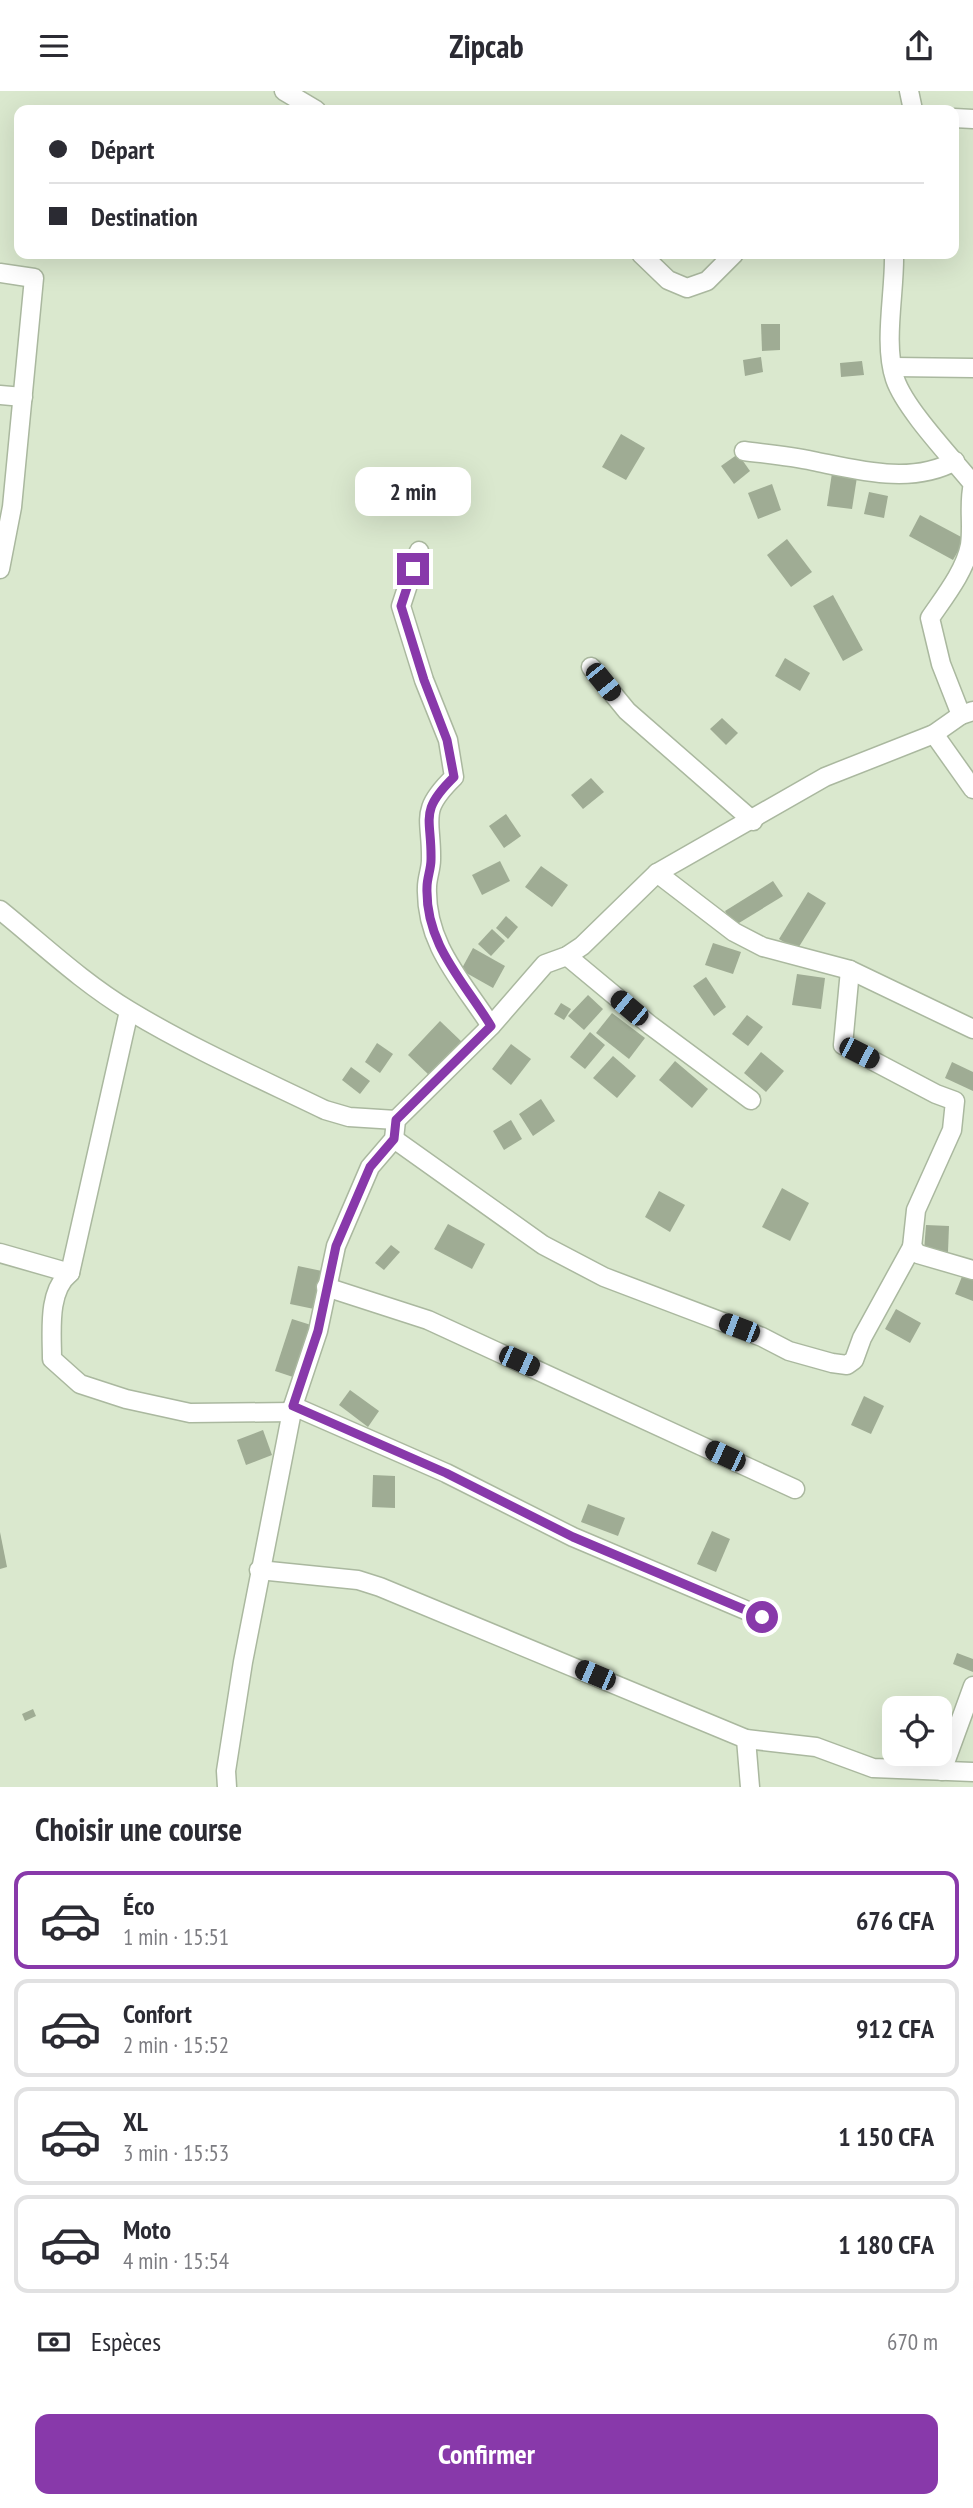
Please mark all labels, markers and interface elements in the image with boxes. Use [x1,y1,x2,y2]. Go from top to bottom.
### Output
text: Zipcab [449,25,524,67]
icon: menu [35,27,73,65]
icon: share [900,27,938,65]
text: Départ [91,133,154,166]
text: Destination [91,200,198,233]
callout: 2 min [355,468,471,517]
text: 2 min [390,477,436,506]
route end [397,553,429,585]
car [582,659,625,705]
car [607,986,652,1030]
car [836,1034,883,1072]
car [716,1311,763,1345]
car [496,1343,543,1379]
car [702,1438,749,1474]
route start [746,1601,778,1633]
car [572,1657,619,1693]
map controls [882,1696,952,1766]
button: locate [882,1696,952,1766]
text: Choisir une course [35,1808,242,1850]
icon: car [39,1889,102,1952]
text: Éco [123,1889,155,1922]
text: 676 CFA [856,1904,934,1937]
text: 1 min · 15:51 [123,1922,229,1951]
icon: car [39,1997,102,2060]
text: Confort [123,1997,192,2030]
text: 912 CFA [856,2012,934,2045]
text: 2 min · 15:52 [123,2030,229,2059]
icon: car [39,2105,102,2168]
text: XL [123,2105,148,2138]
text: 1 150 CFA [838,2120,934,2153]
text: 3 min · 15:53 [123,2138,229,2167]
icon: car [39,2213,102,2276]
text: Moto [123,2213,171,2246]
text: 1 180 CFA [838,2228,934,2261]
text: 4 min · 15:54 [123,2246,229,2275]
icon: cash [35,2323,73,2361]
text: Espèces [91,2325,161,2358]
text: 670 m [887,2327,938,2356]
button: Confirmer [35,2414,938,2494]

